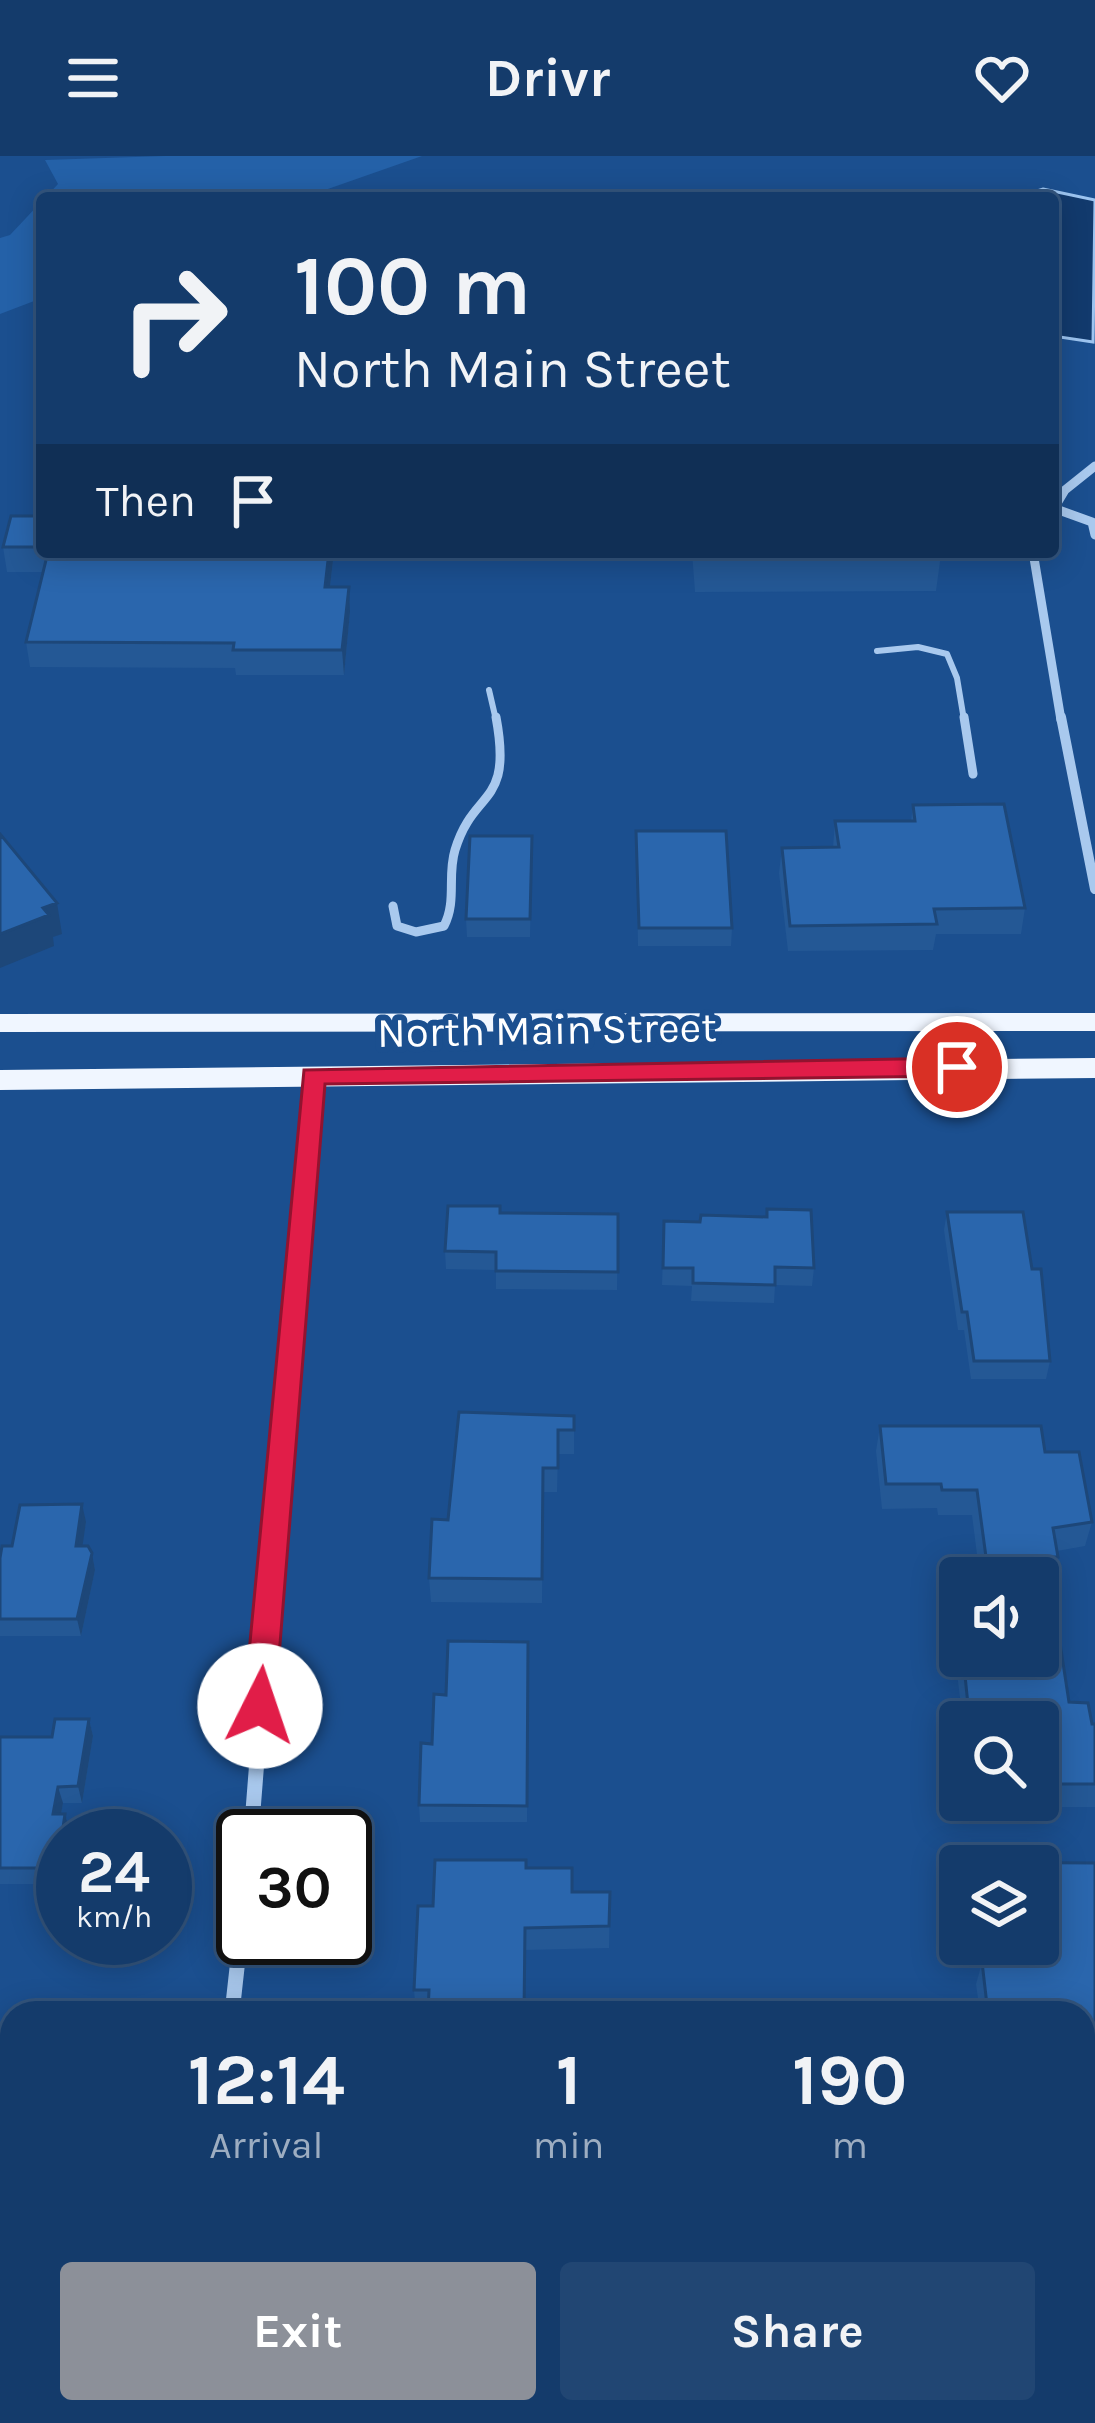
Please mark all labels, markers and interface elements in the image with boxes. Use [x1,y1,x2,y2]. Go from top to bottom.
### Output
icon: menu [60,45,126,111]
icon: heart [969,45,1035,111]
text: Drivr [485,46,610,110]
text: 100 m [294,237,531,335]
icon: right [96,240,252,396]
text: North Main Street [294,337,731,401]
icon: arrive [220,468,286,534]
text: Then [96,475,196,527]
street label: North Main Street [377,1002,717,1058]
pin [906,1016,1008,1118]
icon: arrive [924,1034,990,1100]
map controls [939,1557,1059,1965]
button: sound [939,1557,1059,1677]
position arrow [197,1643,323,1769]
button: search [939,1701,1059,1821]
speed limit sign: 30 [216,1809,372,1965]
text: 24 [78,1837,150,1907]
button: layers [939,1845,1059,1965]
text: km/h [76,1899,152,1935]
text: 12:14 [188,2038,345,2122]
text: 1 [556,2038,581,2122]
text: 190 [792,2038,907,2122]
text: Arrival [209,2122,323,2168]
text: min [533,2122,604,2168]
text: m [831,2122,868,2168]
button: Exit [60,2262,536,2400]
button: Share [560,2262,1035,2400]

